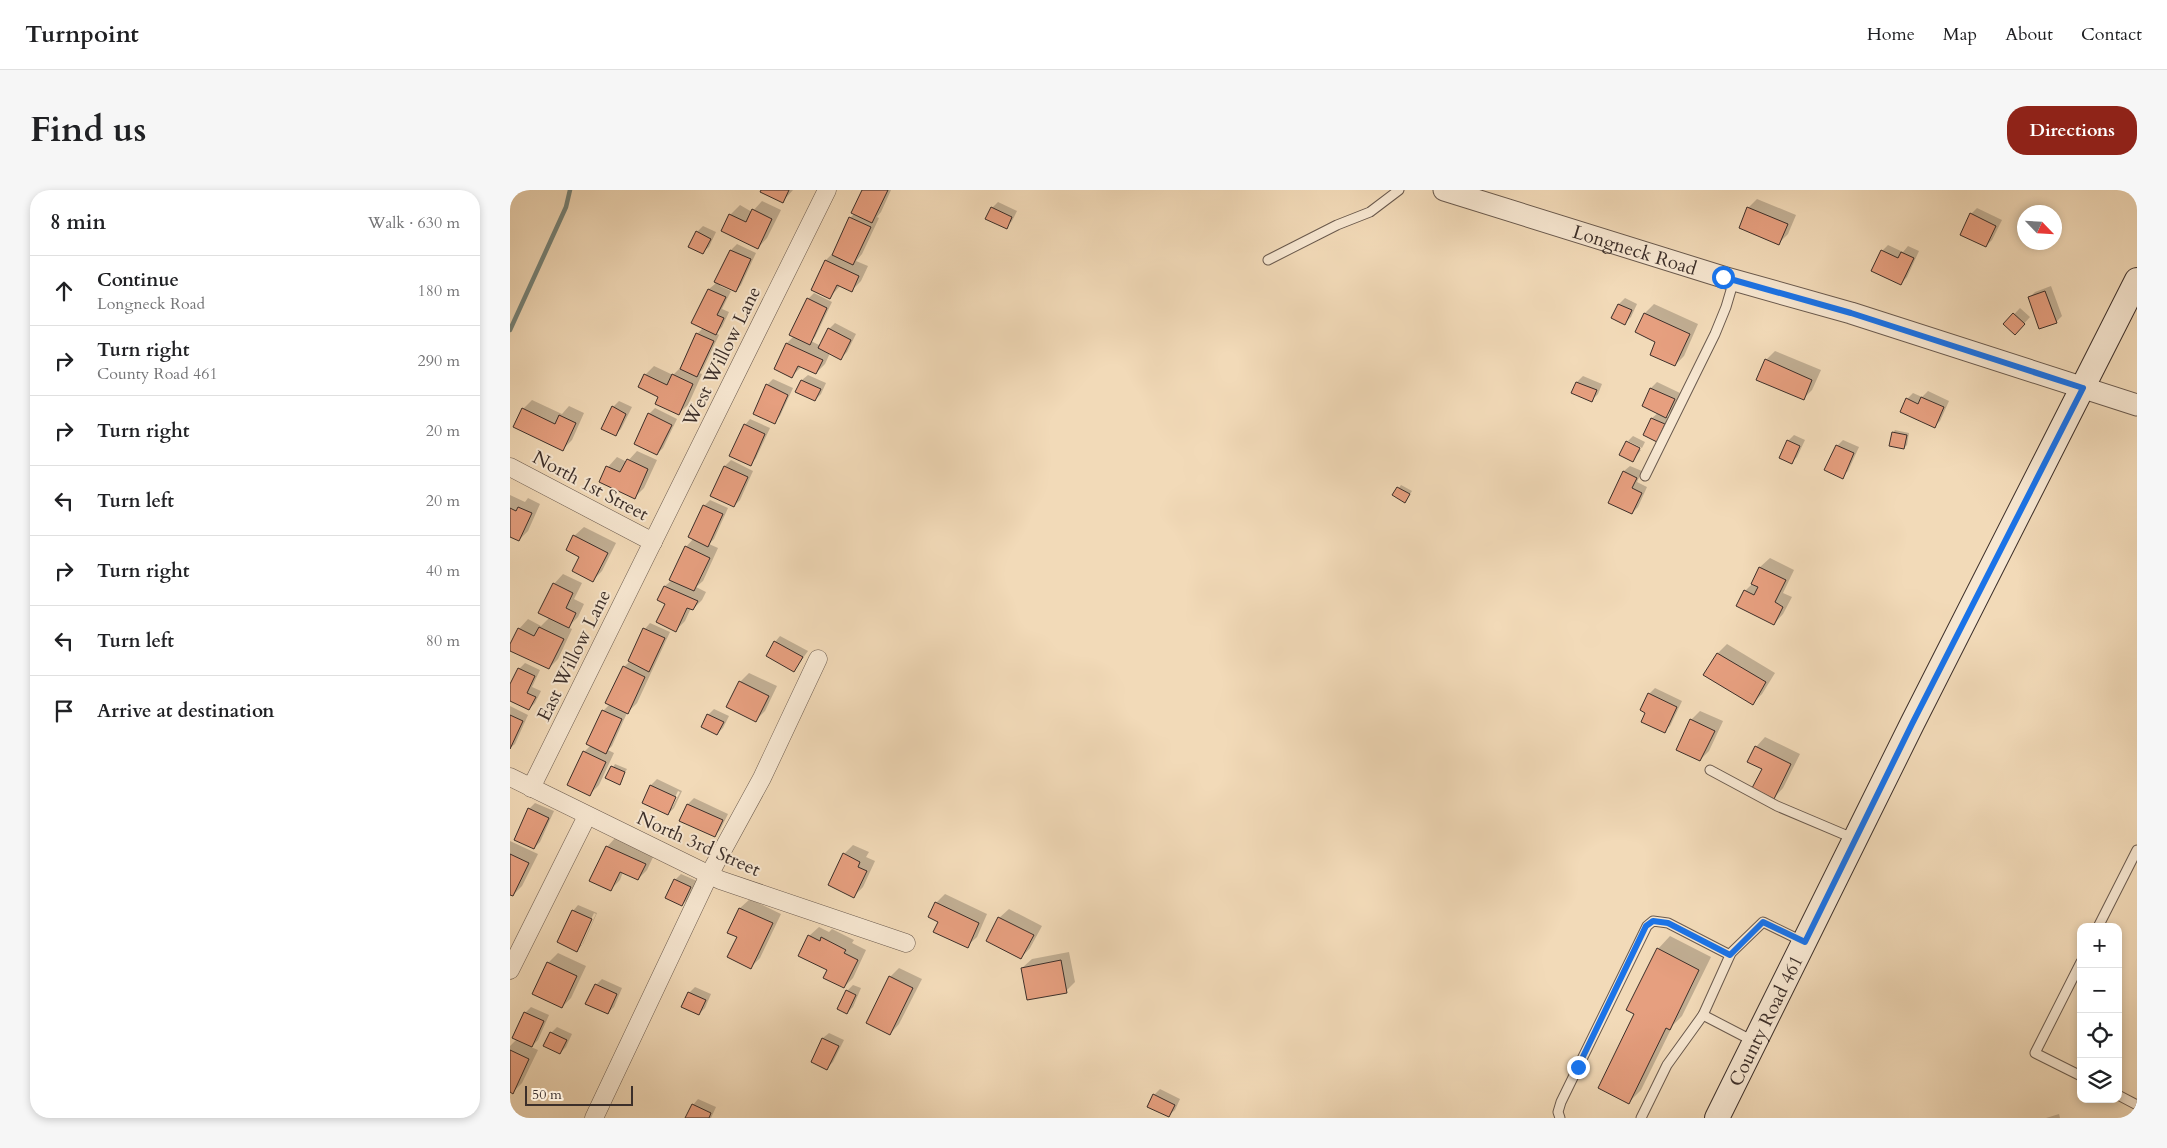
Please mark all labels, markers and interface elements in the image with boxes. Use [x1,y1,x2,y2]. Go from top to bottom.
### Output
text: Turnpoint [25,18,139,51]
text: Home [1867,22,1915,47]
text: Map [1943,22,1977,47]
text: About [2005,22,2053,47]
text: Contact [2081,22,2142,47]
text: Find us [30,106,146,154]
button: Directions [2007,106,2137,155]
north arrow [2017,205,2062,250]
text: 8 min [50,208,106,237]
text: Walk · 630 m [368,212,460,234]
street label: Longneck Road [1569,219,1700,282]
route start [1712,266,1735,289]
text: Continue [97,267,179,293]
icon: ahead [50,277,78,305]
text: 180 m [418,280,460,302]
street label: West Willow Lane [676,282,767,432]
text: Longneck Road [97,293,205,315]
text: Turn right [97,337,189,363]
icon: right [50,347,78,375]
text: 290 m [418,350,460,372]
text: County Road 461 [97,363,218,385]
icon: right [50,417,78,445]
text: Turn right [97,418,189,444]
text: 20 m [426,420,460,442]
street label: North 1st Street [528,444,653,527]
icon: left [50,487,78,515]
text: Turn left [97,488,174,514]
text: 20 m [426,490,460,512]
icon: right [50,557,78,585]
text: Turn right [97,558,189,584]
text: 40 m [426,560,460,582]
street label: East Willow Lane [531,585,617,725]
icon: left [50,627,78,655]
text: Turn left [97,628,174,654]
text: 80 m [426,630,460,652]
icon: arrive [50,697,78,725]
text: Arrive at destination [97,698,274,724]
street label: North 3rd Street [633,805,764,883]
map controls [2077,923,2122,1103]
button: + [2077,923,2122,968]
street label: County Road 461 [1723,951,1810,1091]
button: − [2077,968,2122,1013]
button: locate [2077,1013,2122,1058]
route end [1567,1056,1590,1079]
button: layers [2077,1058,2122,1103]
scale bar [525,1083,632,1106]
text: 50 m [532,1085,562,1104]

